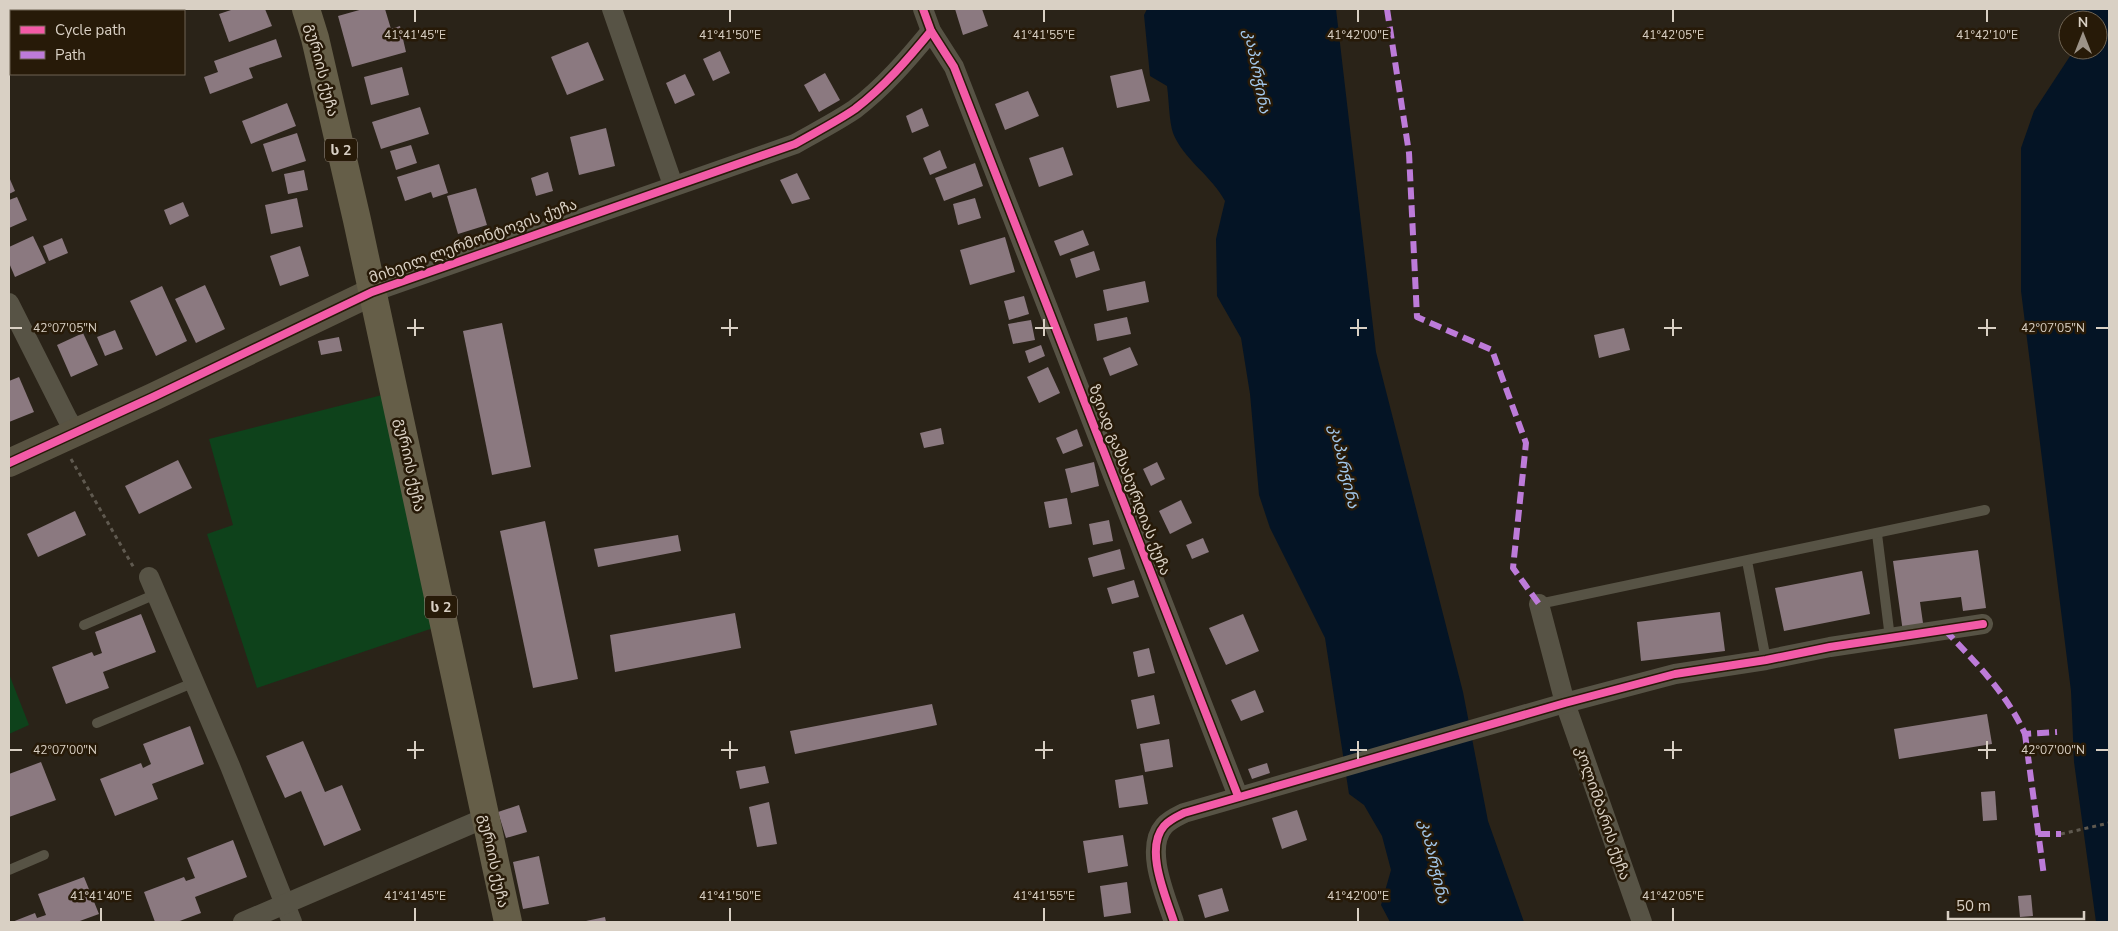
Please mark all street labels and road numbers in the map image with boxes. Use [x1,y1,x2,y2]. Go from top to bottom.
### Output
street label: გურიის ქუჩა [301,21,343,119]
road number: ს 2 [325,138,357,162]
street label: მიხეილ ლერმონტოვის ქუჩა [366,194,580,288]
street label: ზვიად გამსახურდიას ქუჩა [1084,382,1176,578]
street label: გურიის ქუჩა [390,416,430,514]
road number: ს 2 [425,596,457,618]
street label: კოლიმბარის ქუჩა [1571,743,1635,883]
street label: გურიის ქუჩა [474,812,514,910]

